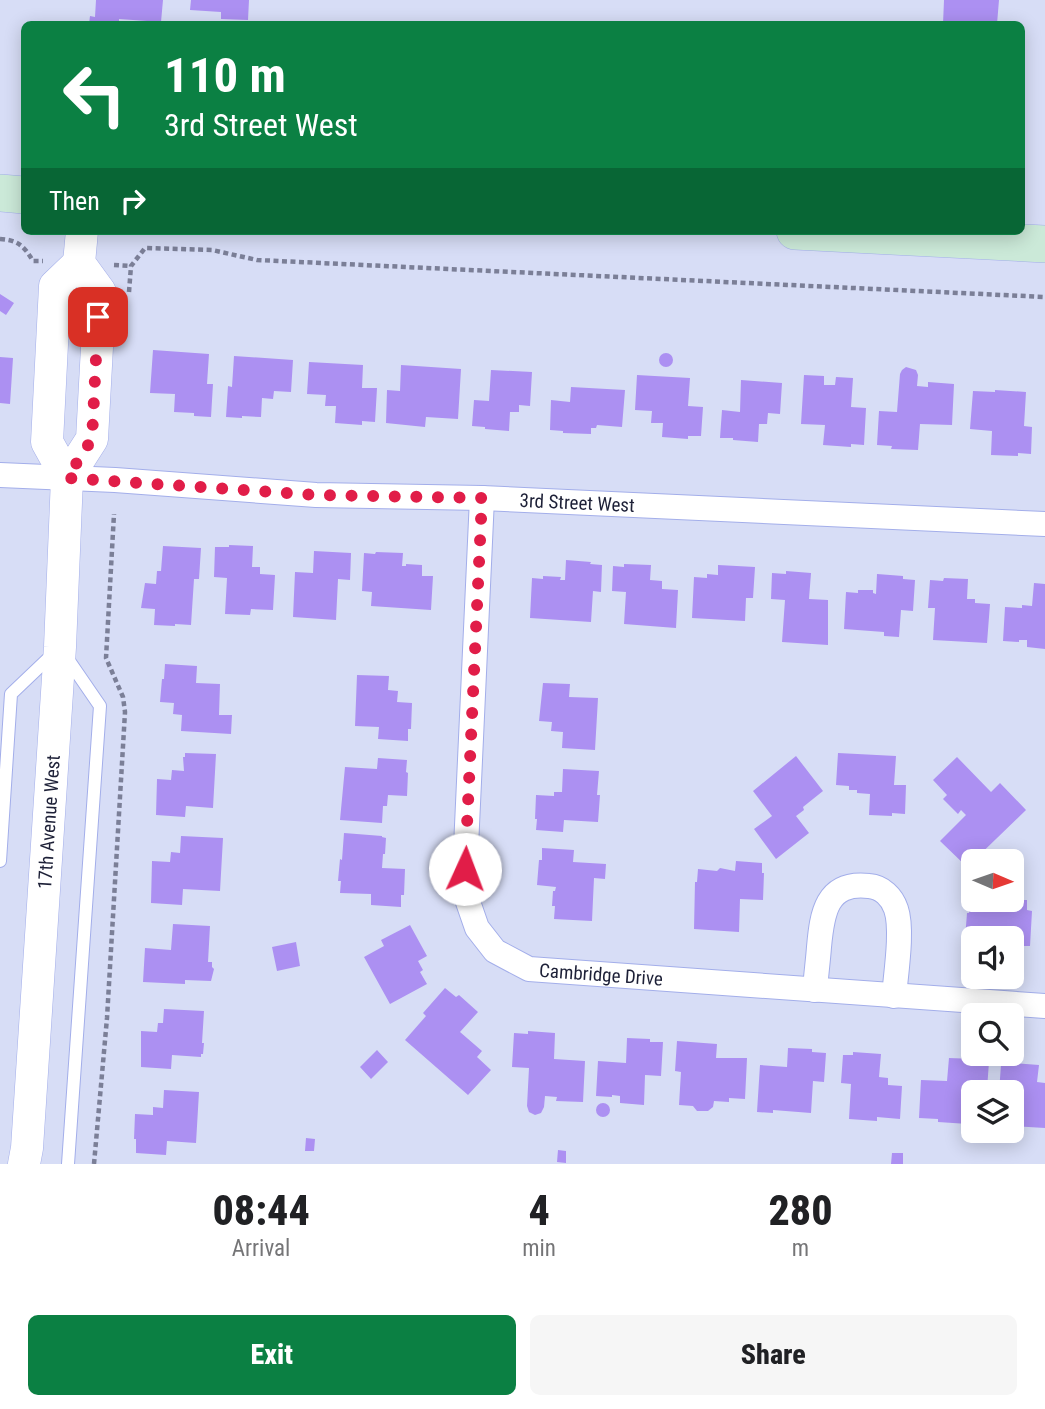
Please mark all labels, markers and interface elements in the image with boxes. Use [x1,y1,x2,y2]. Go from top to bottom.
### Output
text: 110 m [164,47,286,104]
icon: left [49,49,140,140]
text: 3rd Street West [164,106,358,144]
icon: right [114,182,152,220]
text: Then [49,186,100,216]
pin [68,287,128,347]
icon: arrive [79,298,117,336]
street label: 3rd Street West [519,488,635,517]
street label: 17th Avenue West [33,754,64,890]
position arrow [428,832,502,906]
north arrow [961,849,1024,912]
map controls [961,849,1024,1143]
button: sound [961,926,1024,989]
street label: Cambridge Drive [539,958,664,990]
button: search [961,1003,1024,1066]
button: layers [961,1080,1024,1143]
text: 08:44 [212,1186,310,1235]
text: 4 [528,1186,550,1235]
text: 280 [768,1186,833,1235]
text: Arrival [232,1235,290,1262]
text: min [522,1235,556,1262]
text: m [792,1235,809,1262]
button: Exit [28,1315,516,1395]
button: Share [530,1315,1017,1395]

